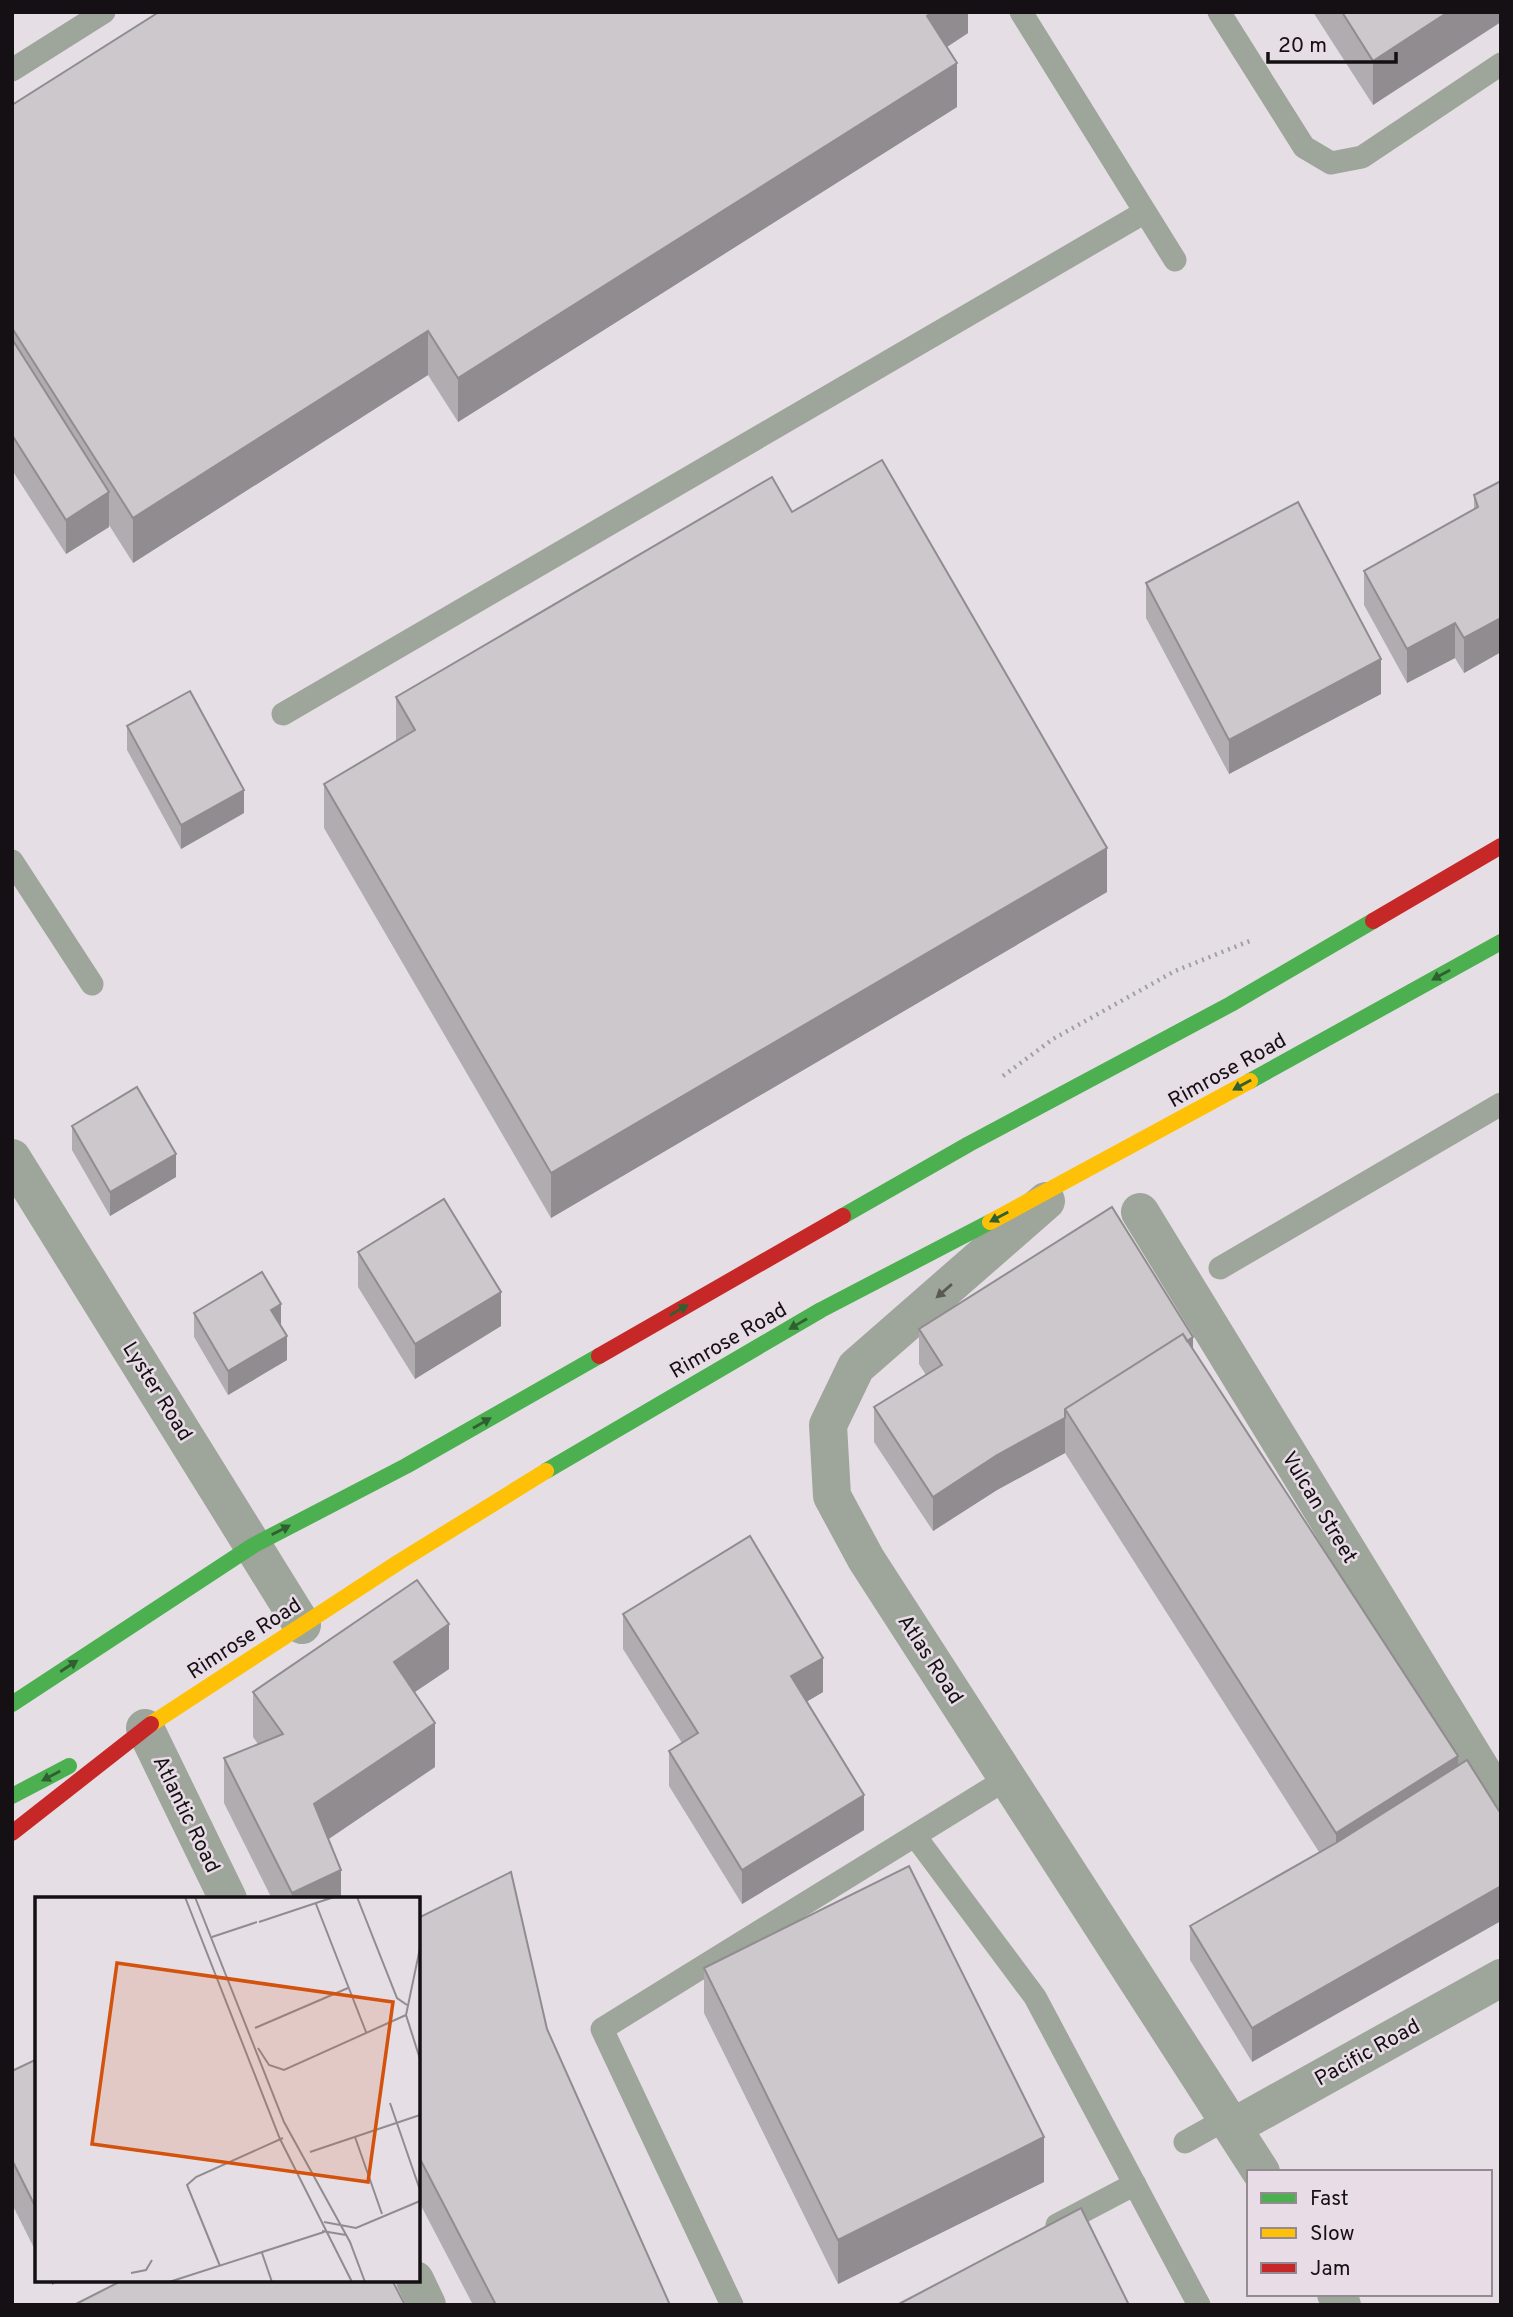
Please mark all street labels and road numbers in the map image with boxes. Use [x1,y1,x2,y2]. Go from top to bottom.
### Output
street label: Rimrose Road [1164,1028,1292,1115]
street label: Rimrose Road [665,1297,792,1386]
street label: Lyster Road [116,1337,198,1447]
street label: Vulcan Street [1275,1447,1363,1569]
street label: Rimrose Road [183,1592,307,1686]
street label: Atlas Road [891,1610,969,1710]
street label: Atlantic Road [146,1752,226,1878]
street label: Pacific Road [1310,2013,1425,2093]

